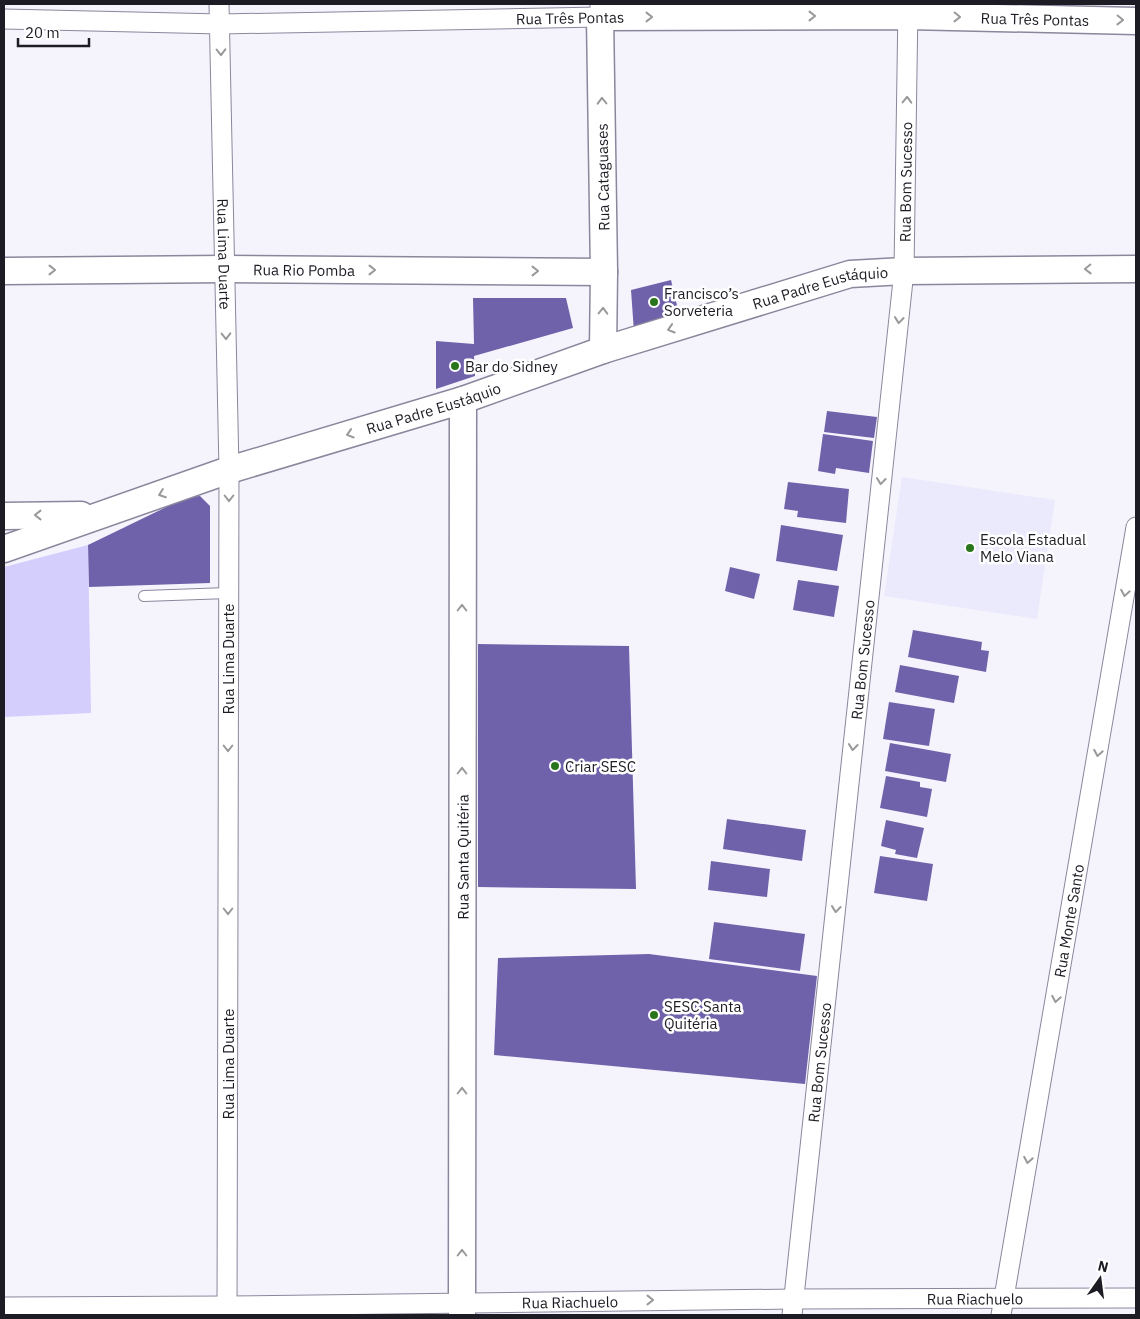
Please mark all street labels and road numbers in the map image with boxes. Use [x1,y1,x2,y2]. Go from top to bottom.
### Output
street label: Rua Três Pontas [516,8,624,28]
street label: Rua Três Pontas [980,8,1089,29]
street label: Rua Bom Sucesso [895,122,916,242]
street label: Rua Cataguases [593,123,613,231]
street label: Rua Lima Duarte [214,198,235,310]
street label: Rua Rio Pomba [253,260,355,280]
street label: Rua Padre Eustáquio [750,262,889,313]
street label: Rua Padre Eustáquio [364,378,503,438]
street label: Rua Bom Sucesso [846,599,878,721]
street label: Rua Lima Duarte [219,603,238,715]
street label: Rua Santa Quitéria [453,794,472,920]
street label: Rua Monte Santo [1049,863,1088,979]
street label: Rua Bom Sucesso [803,1002,835,1123]
street label: Rua Lima Duarte [219,1008,238,1120]
street label: Rua Riachuelo [927,1289,1023,1308]
street label: Rua Riachuelo [522,1292,618,1312]

